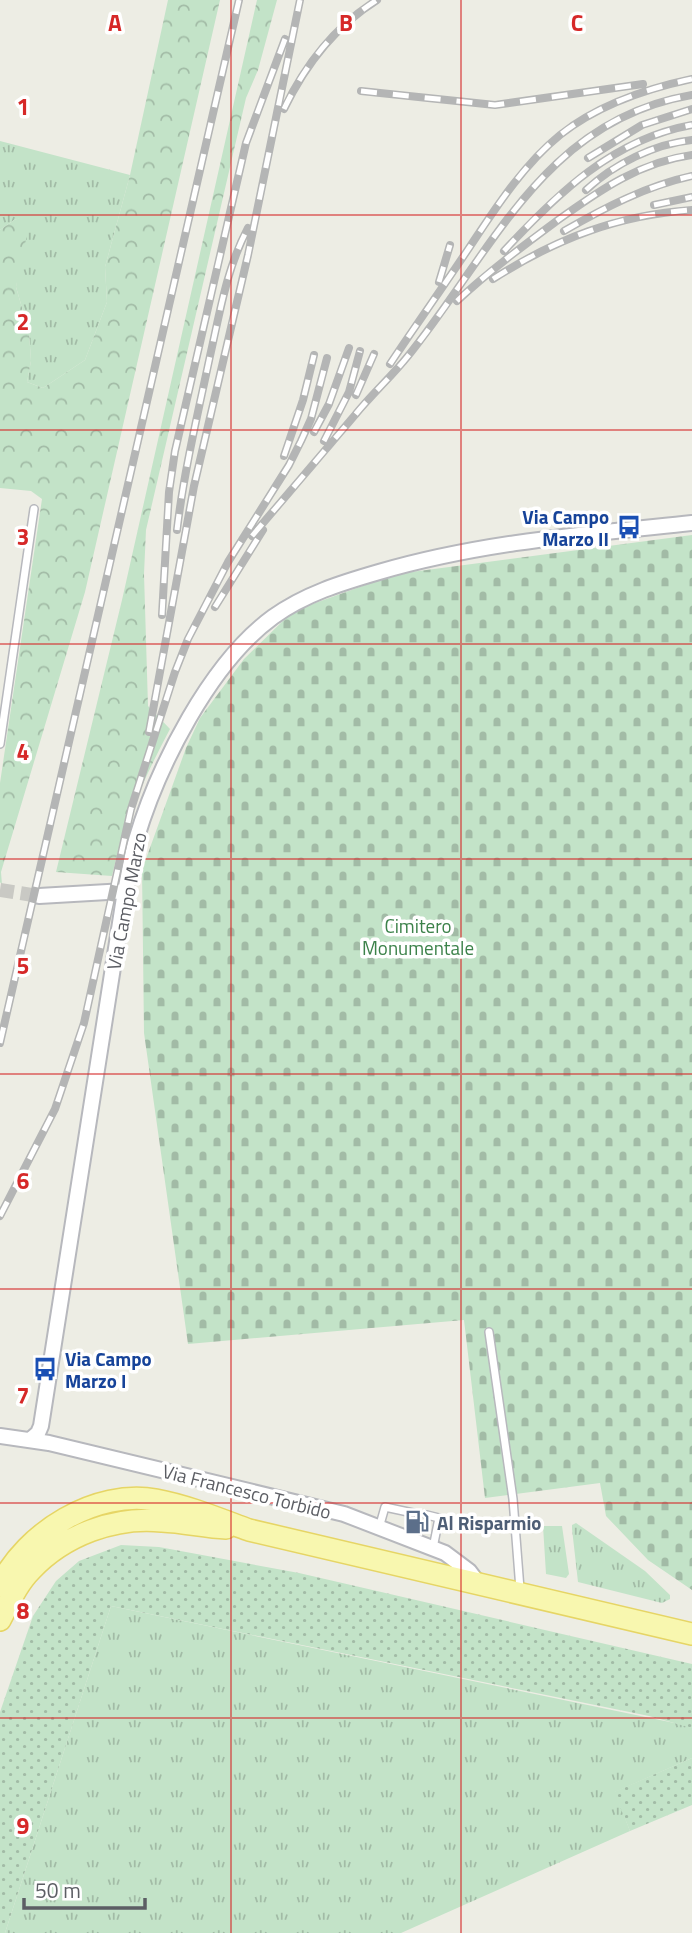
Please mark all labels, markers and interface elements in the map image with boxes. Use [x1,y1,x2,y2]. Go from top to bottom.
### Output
text: A [108,5,122,40]
text: B [339,5,353,40]
text: C [571,5,583,40]
text: 1 [17,89,29,124]
text: 2 [17,304,29,339]
place label: Via Campo Marzo II [522,502,609,553]
bus stop icon: Via Campo Marzo II [615,513,643,541]
text: 3 [17,519,29,554]
text: 4 [17,734,29,769]
street label: Via Campo Marzo [98,830,154,972]
park label: Cimitero Monumentale [362,911,474,962]
text: 5 [17,948,29,983]
text: 6 [17,1163,30,1198]
place label: Via Campo Marzo I [65,1344,152,1395]
bus stop icon: Via Campo Marzo I [31,1355,59,1383]
text: 7 [17,1378,29,1413]
street label: Via Francesco Torbido [160,1456,334,1526]
fuel station icon: Al Risparmio [403,1508,431,1536]
place label: Al Risparmio [437,1508,541,1537]
text: 8 [17,1593,30,1628]
text: 9 [17,1808,30,1843]
scale bar [24,1867,145,1911]
text: 50 m [35,1874,81,1906]

